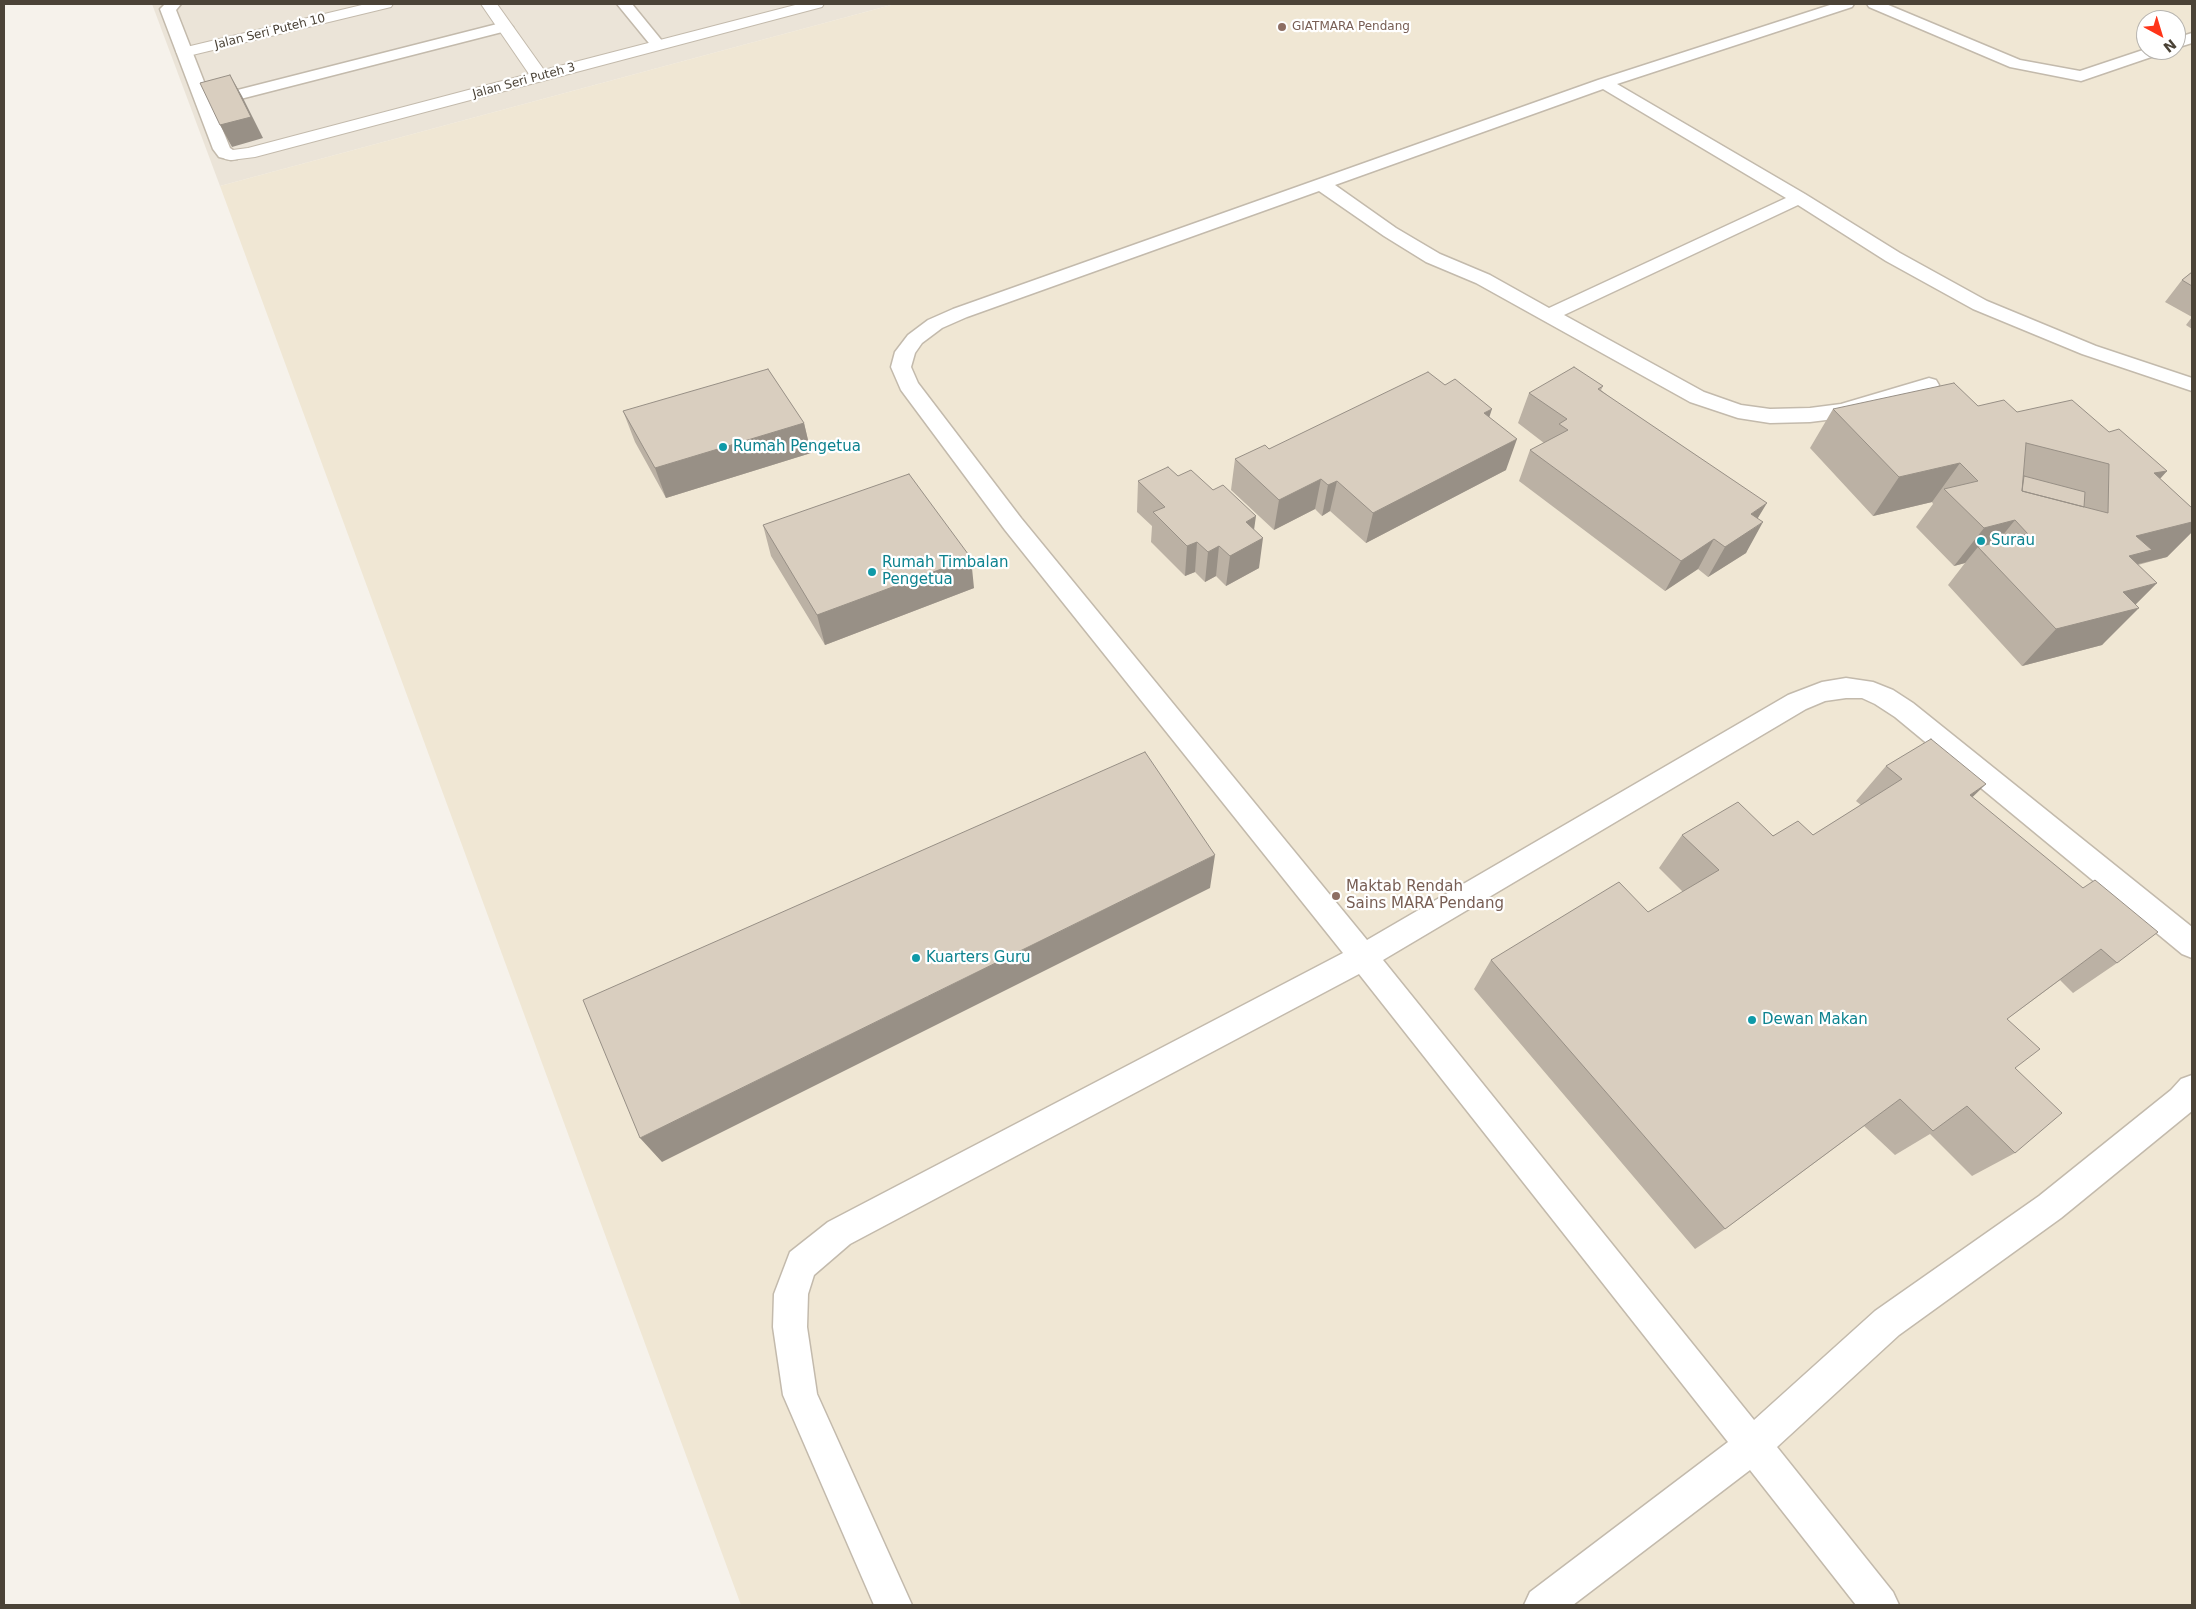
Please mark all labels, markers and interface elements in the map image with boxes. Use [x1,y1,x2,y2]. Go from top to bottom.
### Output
north arrow [2136,10,2186,60]
street label: Jalan Seri Puteh 10 [213,11,327,53]
place label: GIATMARA Pendang [1292,20,1410,34]
marker: GIATMARA Pendang [1276,21,1288,33]
text: N [2160,36,2179,56]
street label: Jalan Seri Puteh 3 [471,60,577,102]
place label: Rumah Pengetua [733,438,861,456]
marker: Rumah Pengetua [717,441,729,453]
place label: Surau [1991,532,2035,550]
marker: Surau [1975,535,1987,547]
place label: Rumah Timbalan Pengetua [882,554,1008,589]
marker: Rumah Timbalan Pengetua [866,566,878,578]
place label: Maktab Rendah Sains MARA Pendang [1346,878,1504,913]
marker: Maktab Rendah Sains MARA Pendang [1330,890,1342,902]
place label: Kuarters Guru [926,949,1031,967]
marker: Kuarters Guru [910,952,922,964]
place label: Dewan Makan [1762,1011,1868,1029]
marker: Dewan Makan [1746,1014,1758,1026]

